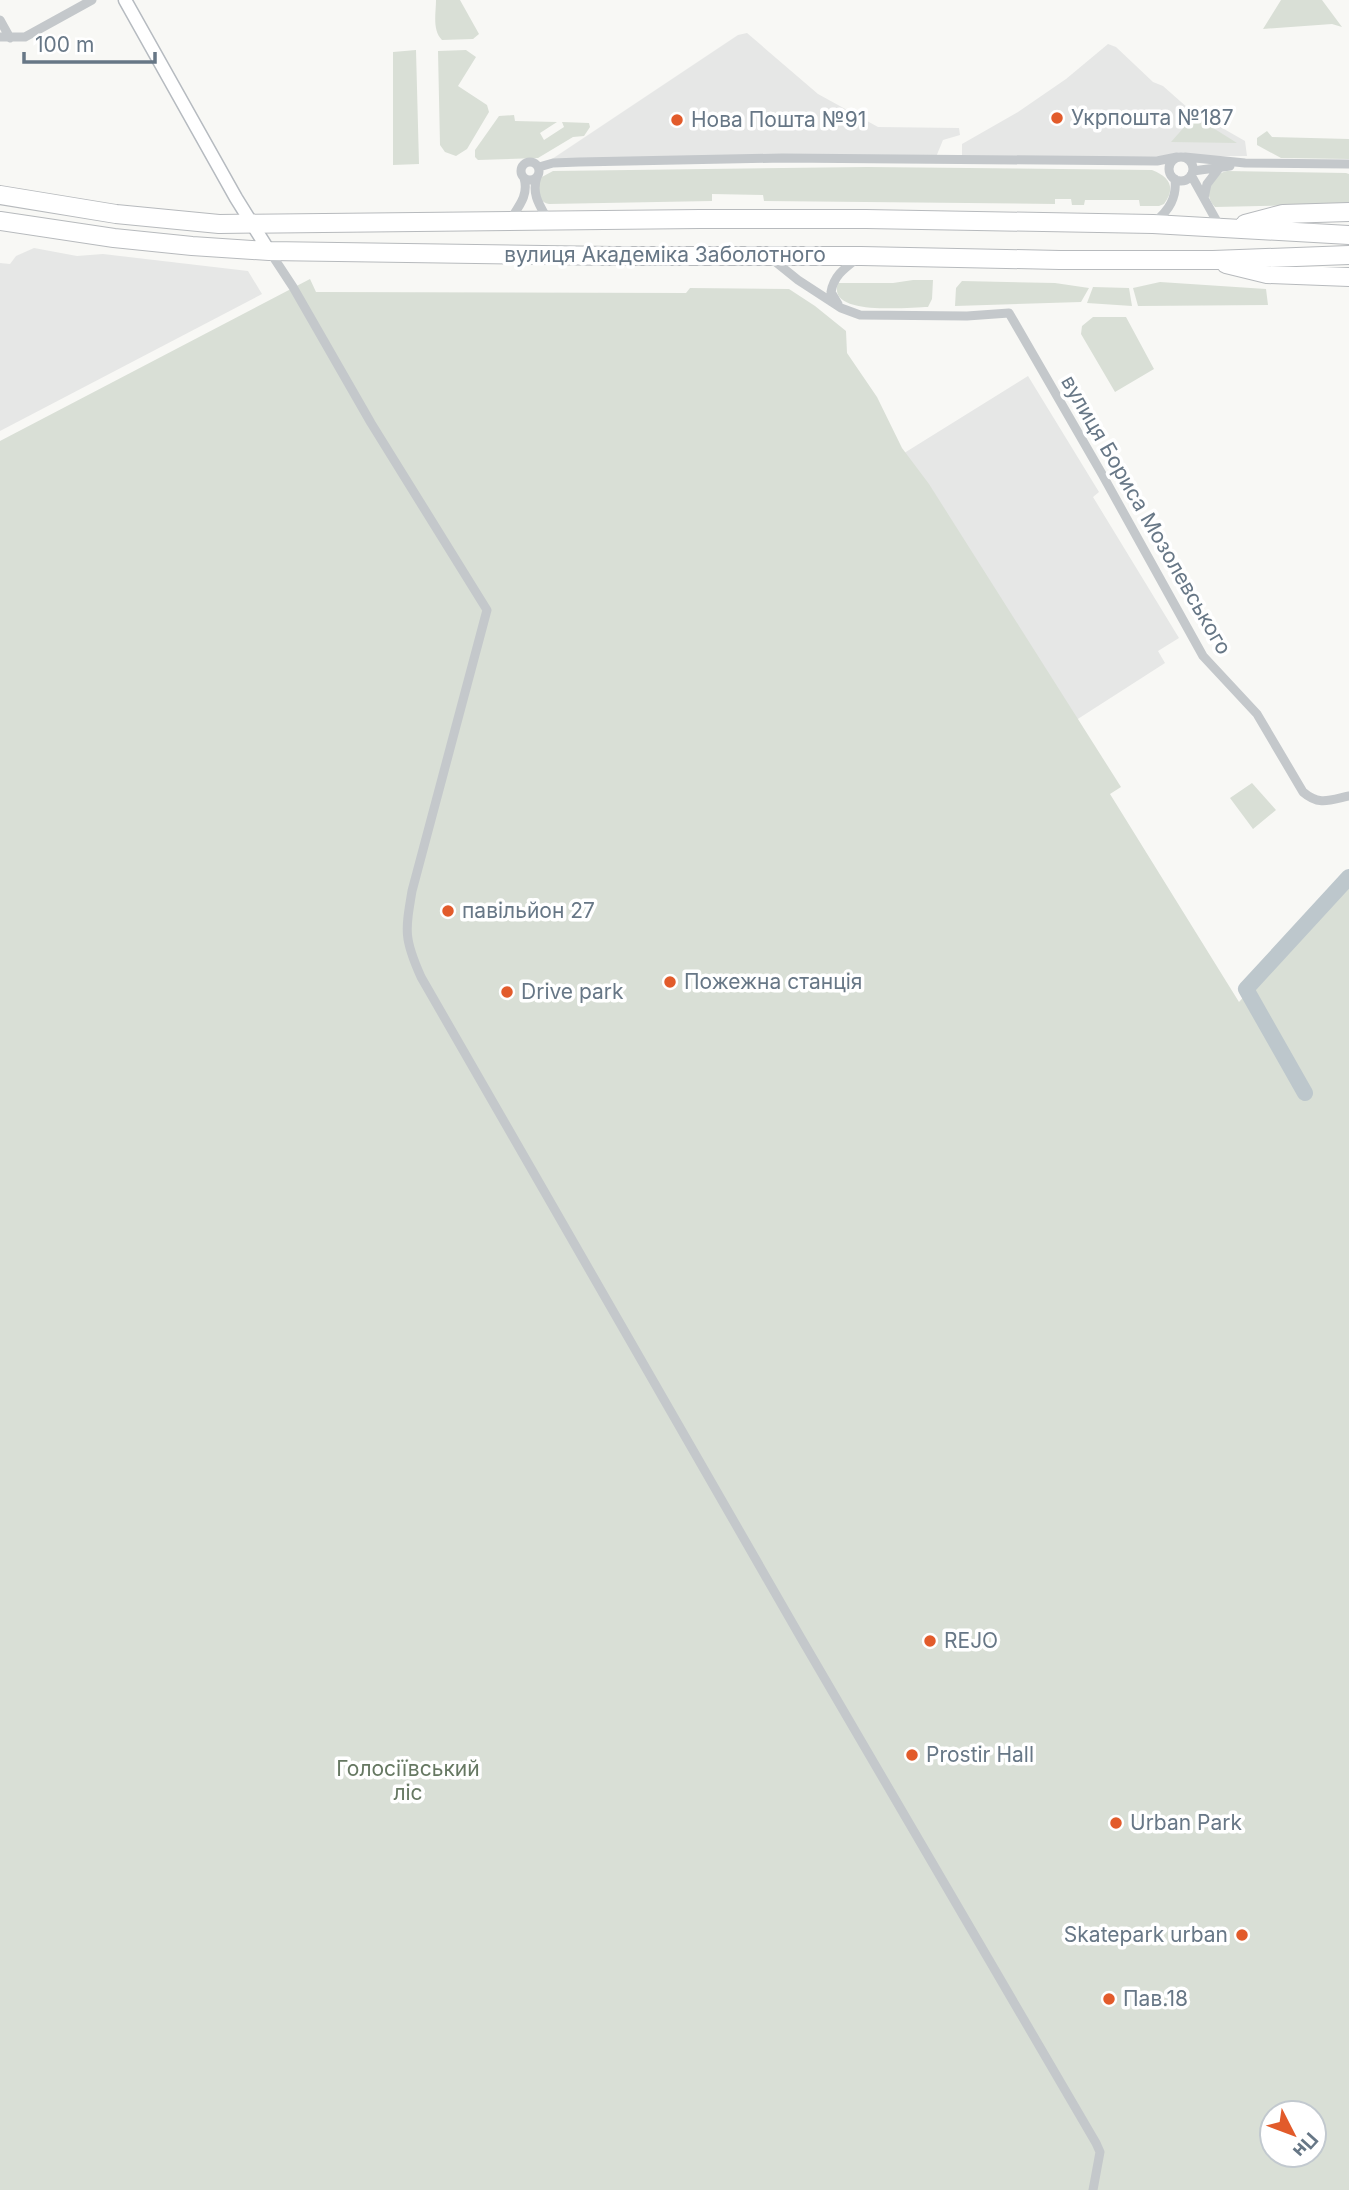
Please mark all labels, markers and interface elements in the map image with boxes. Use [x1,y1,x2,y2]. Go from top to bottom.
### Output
scale bar [24,21,156,65]
text: 100 m [35,32,94,57]
place label: Укрпошта №187 [1071,105,1234,130]
place label: Нова Пошта №91 [691,107,866,132]
marker: Укрпошта №187 [1049,110,1065,126]
marker: Нова Пошта №91 [669,112,685,128]
street label: вулиця Академіка Заболотного [504,242,826,267]
street label: вулиця Бориса Мозолевського [1056,371,1237,659]
place label: павільйон 27 [462,898,595,923]
marker: павільйон 27 [440,903,456,919]
place label: Пожежна станція [684,969,862,994]
marker: Пожежна станція [662,974,678,990]
place label: Drive park [521,979,624,1004]
marker: Drive park [499,984,515,1000]
place label: REJO [944,1628,998,1653]
marker: REJO [922,1633,938,1649]
place label: Prostir Hall [926,1742,1034,1767]
marker: Prostir Hall [904,1747,920,1763]
park label: Голосіївський ліс [336,1756,480,1805]
place label: Urban Park [1130,1810,1242,1835]
marker: Urban Park [1108,1815,1124,1831]
place label: Skatepark urban [1064,1922,1228,1947]
marker: Skatepark urban [1234,1927,1250,1943]
place label: Пав.18 [1123,1986,1188,2011]
marker: Пав.18 [1101,1991,1117,2007]
north arrow [1258,2099,1328,2169]
text: Пн [1288,2128,1323,2162]

